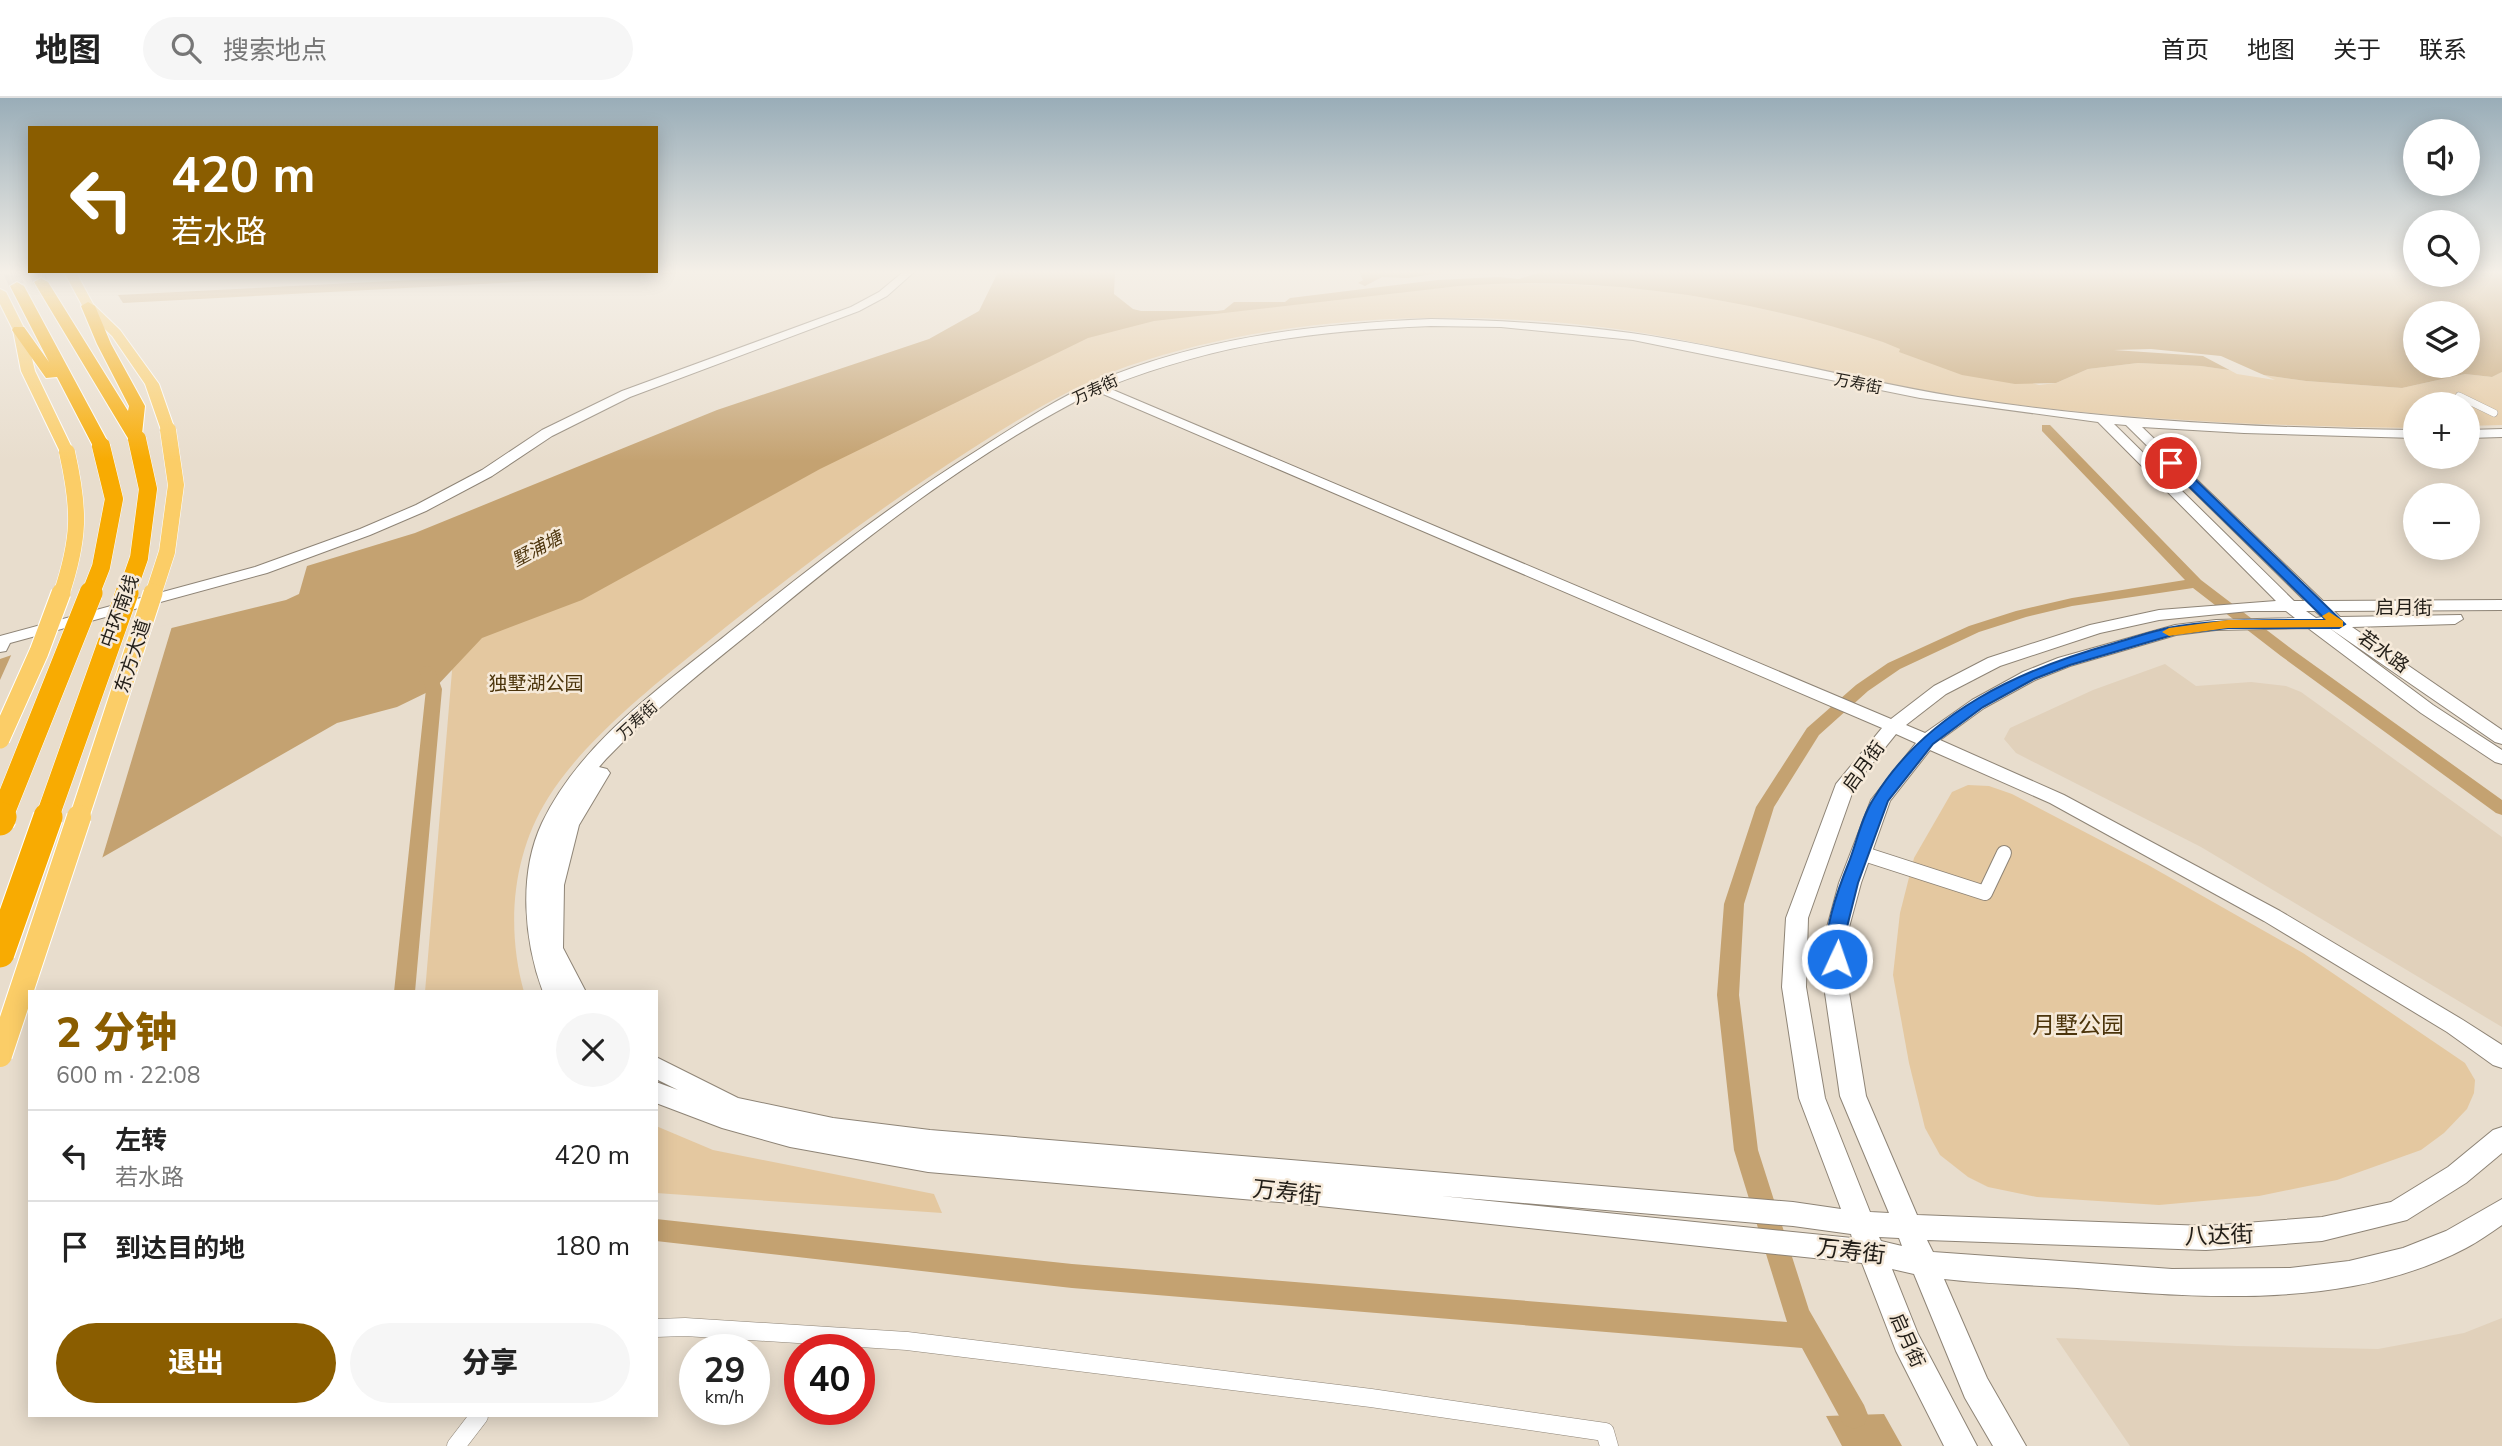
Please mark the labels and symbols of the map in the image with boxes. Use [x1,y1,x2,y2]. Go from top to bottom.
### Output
street label: 万寿街 [1832,369,1883,399]
street label: 万寿街 [1069,370,1122,410]
pin [2141,433,2201,493]
water label: 墅浦塘 [508,524,569,572]
street label: 中环南线 [95,571,145,652]
street label: 启月街 [2375,595,2433,621]
street label: 东方大道 [109,616,157,696]
street label: 若水路 [2353,625,2414,679]
park label: 独墅湖公园 [488,671,584,697]
street label: 万寿街 [613,696,663,745]
street label: 启月街 [1837,736,1891,797]
position arrow [1800,922,1874,996]
park label: 月墅公园 [2032,1010,2124,1041]
street label: 万寿街 [1251,1173,1323,1212]
street label: 八达街 [2184,1219,2254,1252]
street label: 万寿街 [1815,1232,1887,1271]
street label: 启月街 [1884,1309,1931,1372]
speed limit sign: 40 [784,1334,875,1425]

